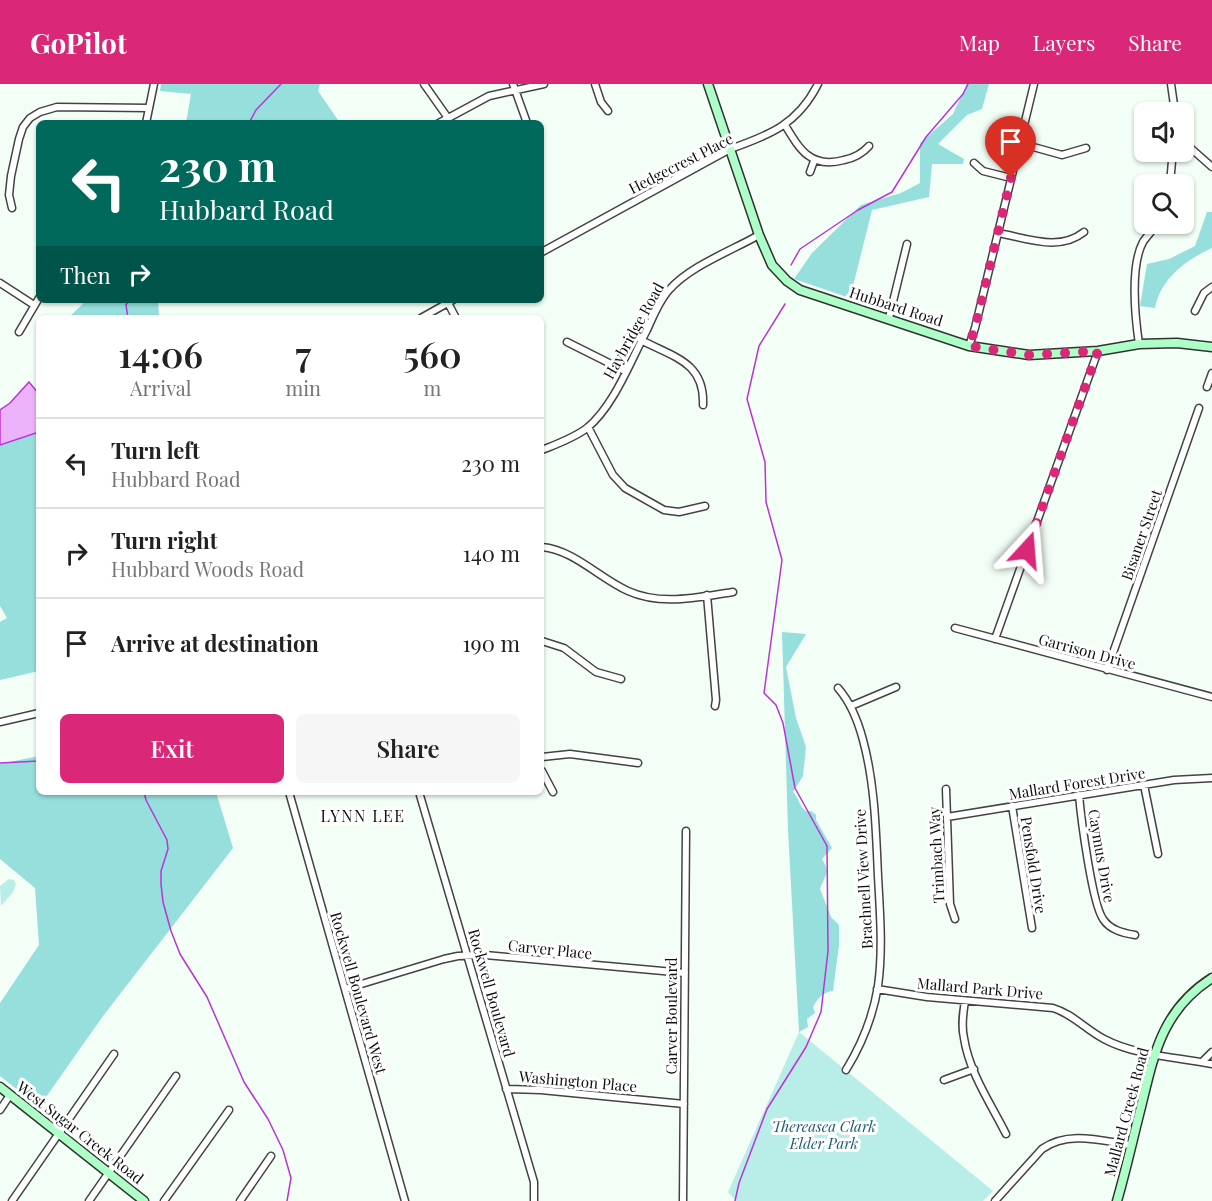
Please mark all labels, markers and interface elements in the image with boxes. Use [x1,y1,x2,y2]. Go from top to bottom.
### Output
text: GoPilot [30,24,127,61]
text: Map [959,28,1000,56]
text: Layers [1033,28,1095,56]
text: Share [1128,28,1182,56]
map controls [1134,102,1194,234]
button: sound [1134,102,1194,162]
pin [985,116,1036,178]
icon: arrive [994,125,1027,158]
street label: Hedgecrest Place [625,128,736,198]
text: 230 m [159,137,276,193]
icon: left [60,144,138,222]
button: search [1134,174,1194,234]
text: Hubbard Road [159,191,334,227]
icon: right [123,258,156,291]
text: Then [60,260,111,290]
street label: Haybridge Road [598,278,668,382]
street label: Hubbard Road [847,282,946,331]
text: 14:06 [118,329,203,377]
text: 7 [295,329,311,377]
text: 560 [403,329,462,377]
text: Arrival [130,374,191,401]
text: min [285,374,321,401]
text: m [424,374,441,401]
text: Turn left [111,435,200,465]
icon: left [60,447,93,480]
text: 230 m [461,448,520,478]
text: Hubbard Road [111,465,241,492]
street label: Bisaner Street [1116,486,1166,583]
position arrow [995,518,1059,582]
text: Turn right [111,525,217,555]
icon: right [60,537,93,570]
text: 140 m [463,538,520,568]
text: Hubbard Woods Road [111,555,304,582]
icon: arrive [60,627,93,660]
text: Arrive at destination [111,628,319,658]
text: 190 m [462,628,520,658]
street label: Garrison Drive [1036,628,1138,674]
button: Exit [60,714,284,783]
button: Share [296,714,520,783]
street label: Mallard Forest Drive [1007,762,1147,804]
district label: LYNN LEE [320,805,406,826]
street label: Trimbach Way [923,806,949,904]
street label: Brachnell View Drive [849,808,877,950]
street label: Caymus Drive [1084,808,1120,904]
street label: Pensfold Drive [1016,815,1052,915]
street label: Rockwell Boulevard West [326,909,392,1077]
street label: Rockwell Boulevard [464,926,520,1059]
street label: Carver Place [507,935,593,963]
street label: Carver Boulevard [661,957,681,1075]
street label: Mallard Park Drive [916,973,1044,1003]
street label: Mallard Creek Road [1099,1045,1153,1179]
street label: Washington Place [517,1066,638,1096]
street label: West Sugar Creek Road [12,1076,148,1188]
park label: Thereasea Clark Elder Park [772,1116,876,1153]

